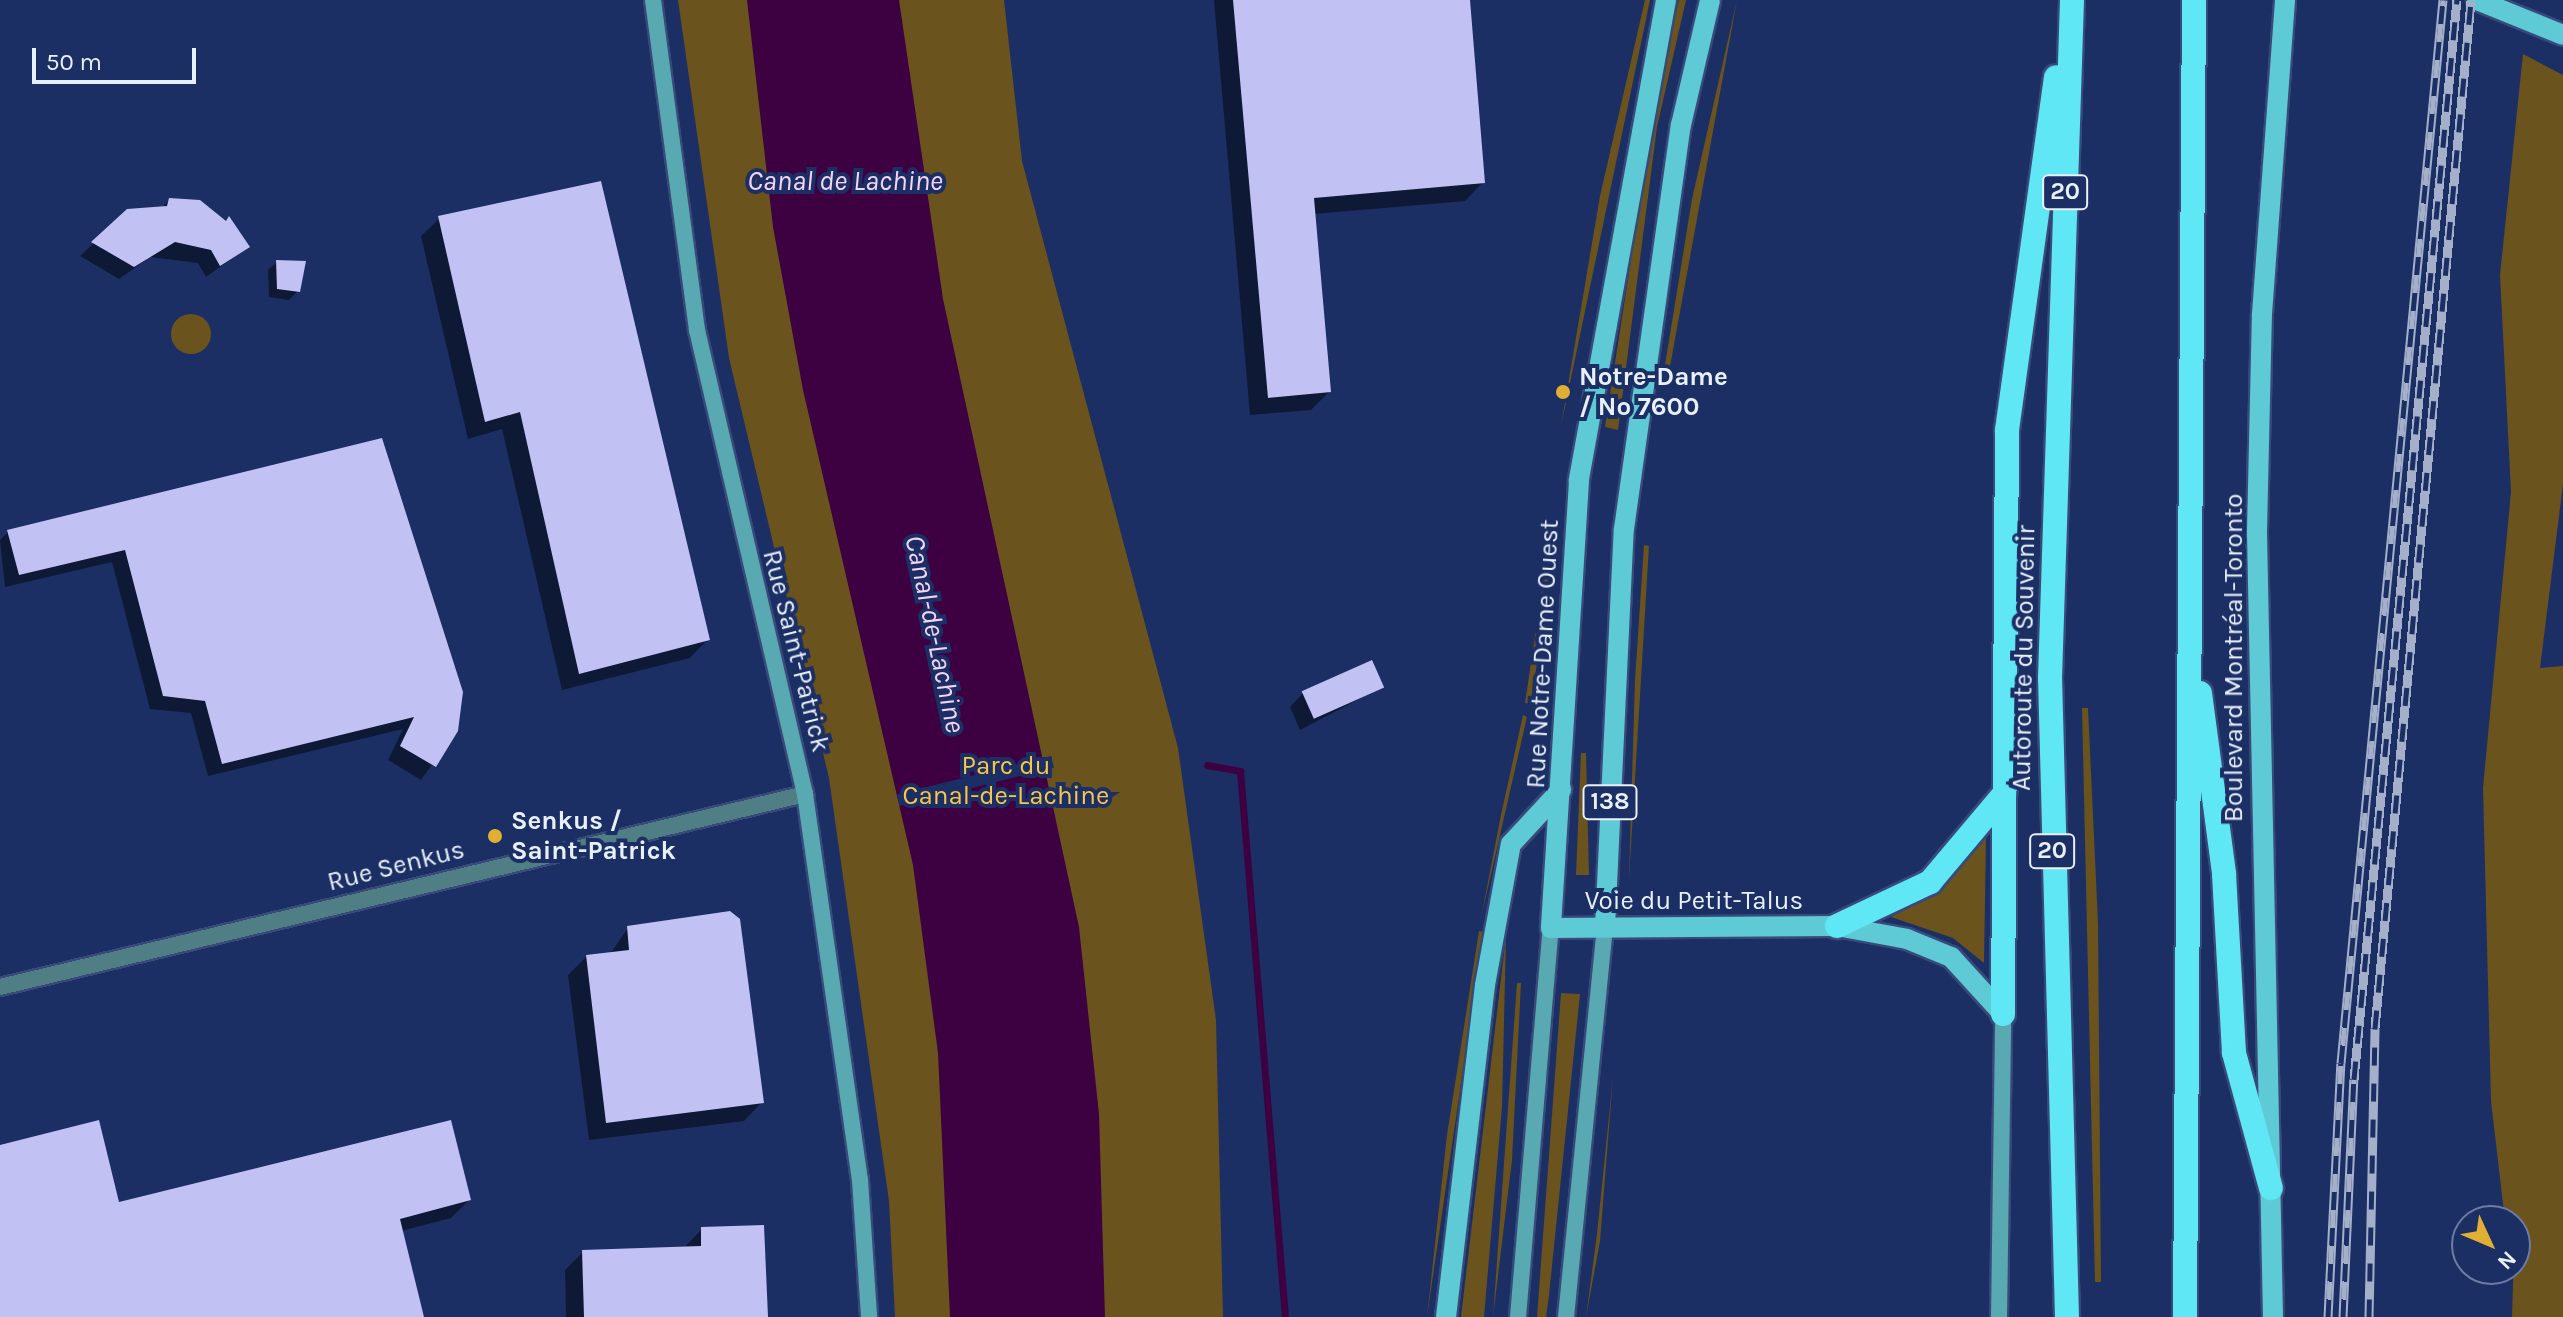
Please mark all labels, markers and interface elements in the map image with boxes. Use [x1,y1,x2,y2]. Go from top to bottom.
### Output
scale bar [36,32,200,82]
text: 50 m [46,48,102,76]
water label: Canal de Lachine [747,164,943,198]
road number: 20 [2041,172,2089,212]
place label: Notre-Dame / No 7600 [1579,361,1728,422]
marker: Notre-Dame / No 7600 [1554,383,1572,401]
street label: Boulevard Montréal-Toronto [2218,494,2250,822]
street label: Rue Notre-Dame Ouest [1520,519,1566,789]
street label: Autoroute du Souvenir [2006,525,2042,791]
water label: Canal-de-Lachine [898,532,972,736]
street label: Rue Saint-Patrick [756,547,836,755]
park label: Parc du Canal-de-Lachine [903,750,1109,812]
road number: 138 [1582,782,1638,822]
place label: Senkus / Saint-Patrick [511,805,676,866]
marker: Senkus / Saint-Patrick [486,827,504,845]
road number: 20 [2028,831,2076,871]
street label: Rue Senkus [324,834,468,898]
street label: Voie du Petit-Talus [1585,885,1803,917]
north arrow [2451,1205,2531,1285]
text: N [2492,1246,2522,1275]

